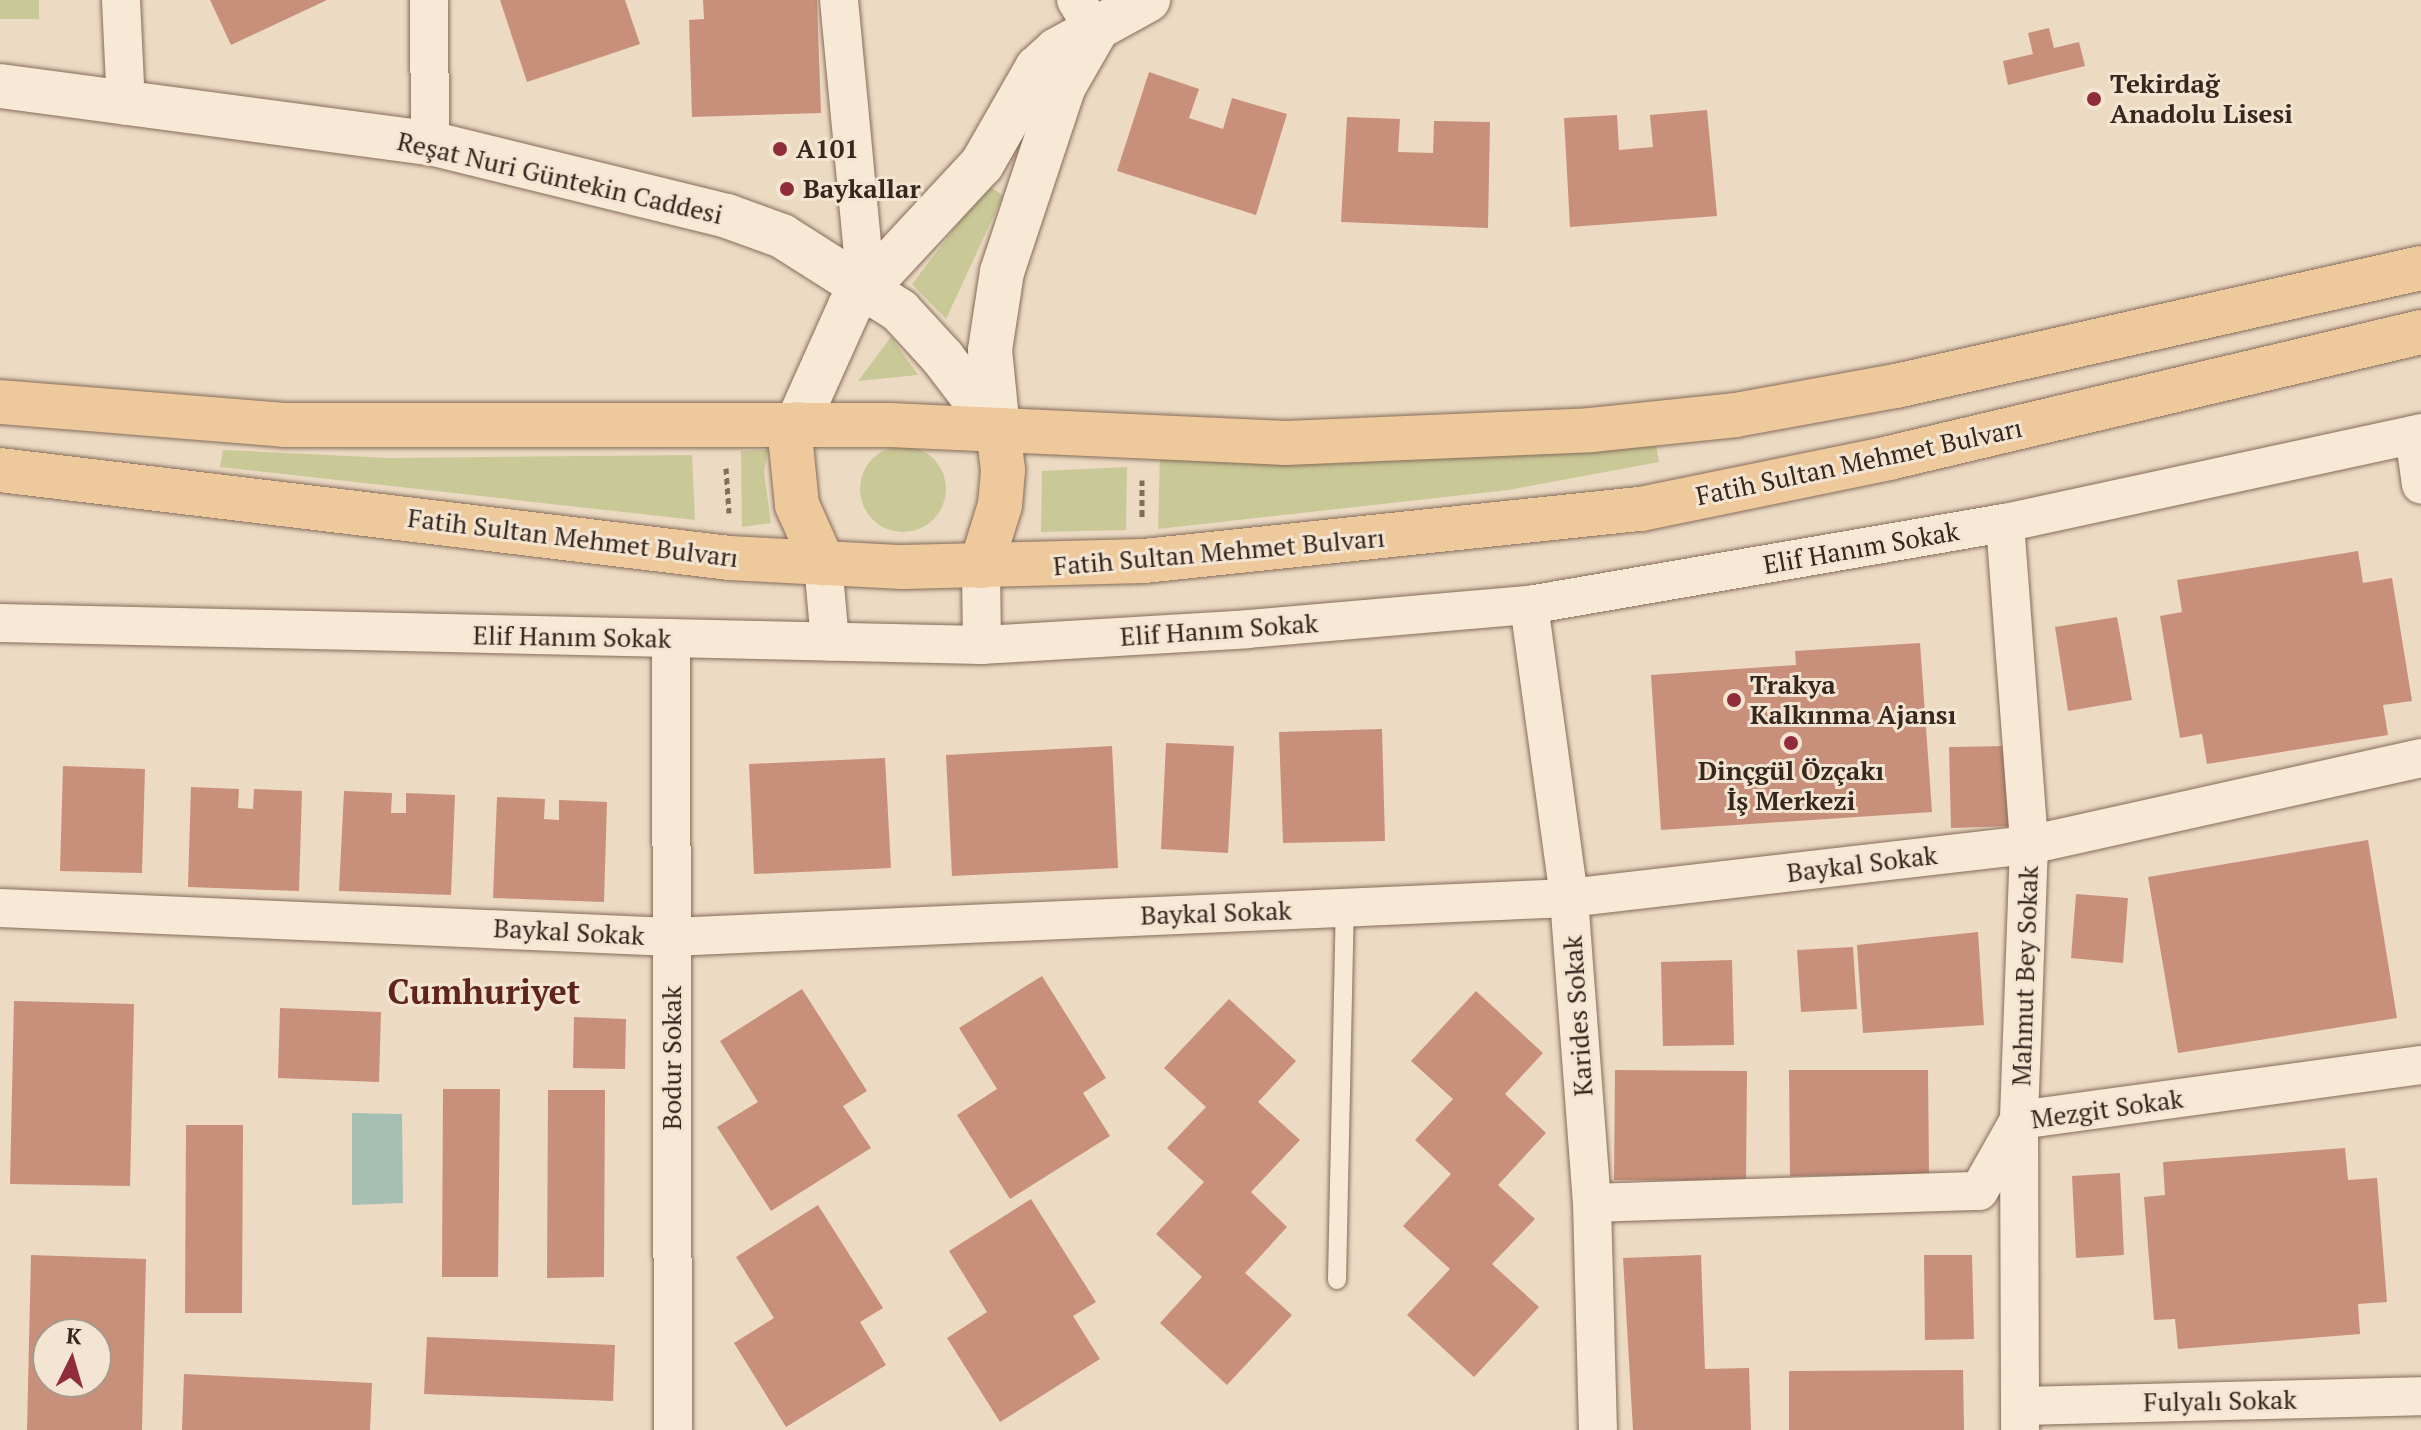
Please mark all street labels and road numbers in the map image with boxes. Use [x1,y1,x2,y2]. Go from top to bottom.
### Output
street label: Reşat Nuri Güntekin Caddesi [394,125,726,231]
street label: Fatih Sultan Mehmet Bulvarı [1693,412,2025,512]
street label: Fatih Sultan Mehmet Bulvarı [406,502,740,574]
street label: Elif Hanım Sokak [1761,515,1961,581]
street label: Fatih Sultan Mehmet Bulvarı [1052,522,1386,582]
street label: Elif Hanım Sokak [1119,608,1319,652]
street label: Elif Hanım Sokak [473,620,671,654]
street label: Baykal Sokak [1785,839,1939,889]
street label: Mahmut Bey Sokak [2006,865,2044,1087]
street label: Baykal Sokak [1140,895,1292,931]
street label: Baykal Sokak [493,912,645,952]
street label: Karides Sokak [1557,935,1599,1097]
street label: Bodur Sokak [656,986,688,1130]
street label: Mezgit Sokak [2029,1083,2185,1135]
street label: Fulyalı Sokak [2143,1384,2297,1418]

